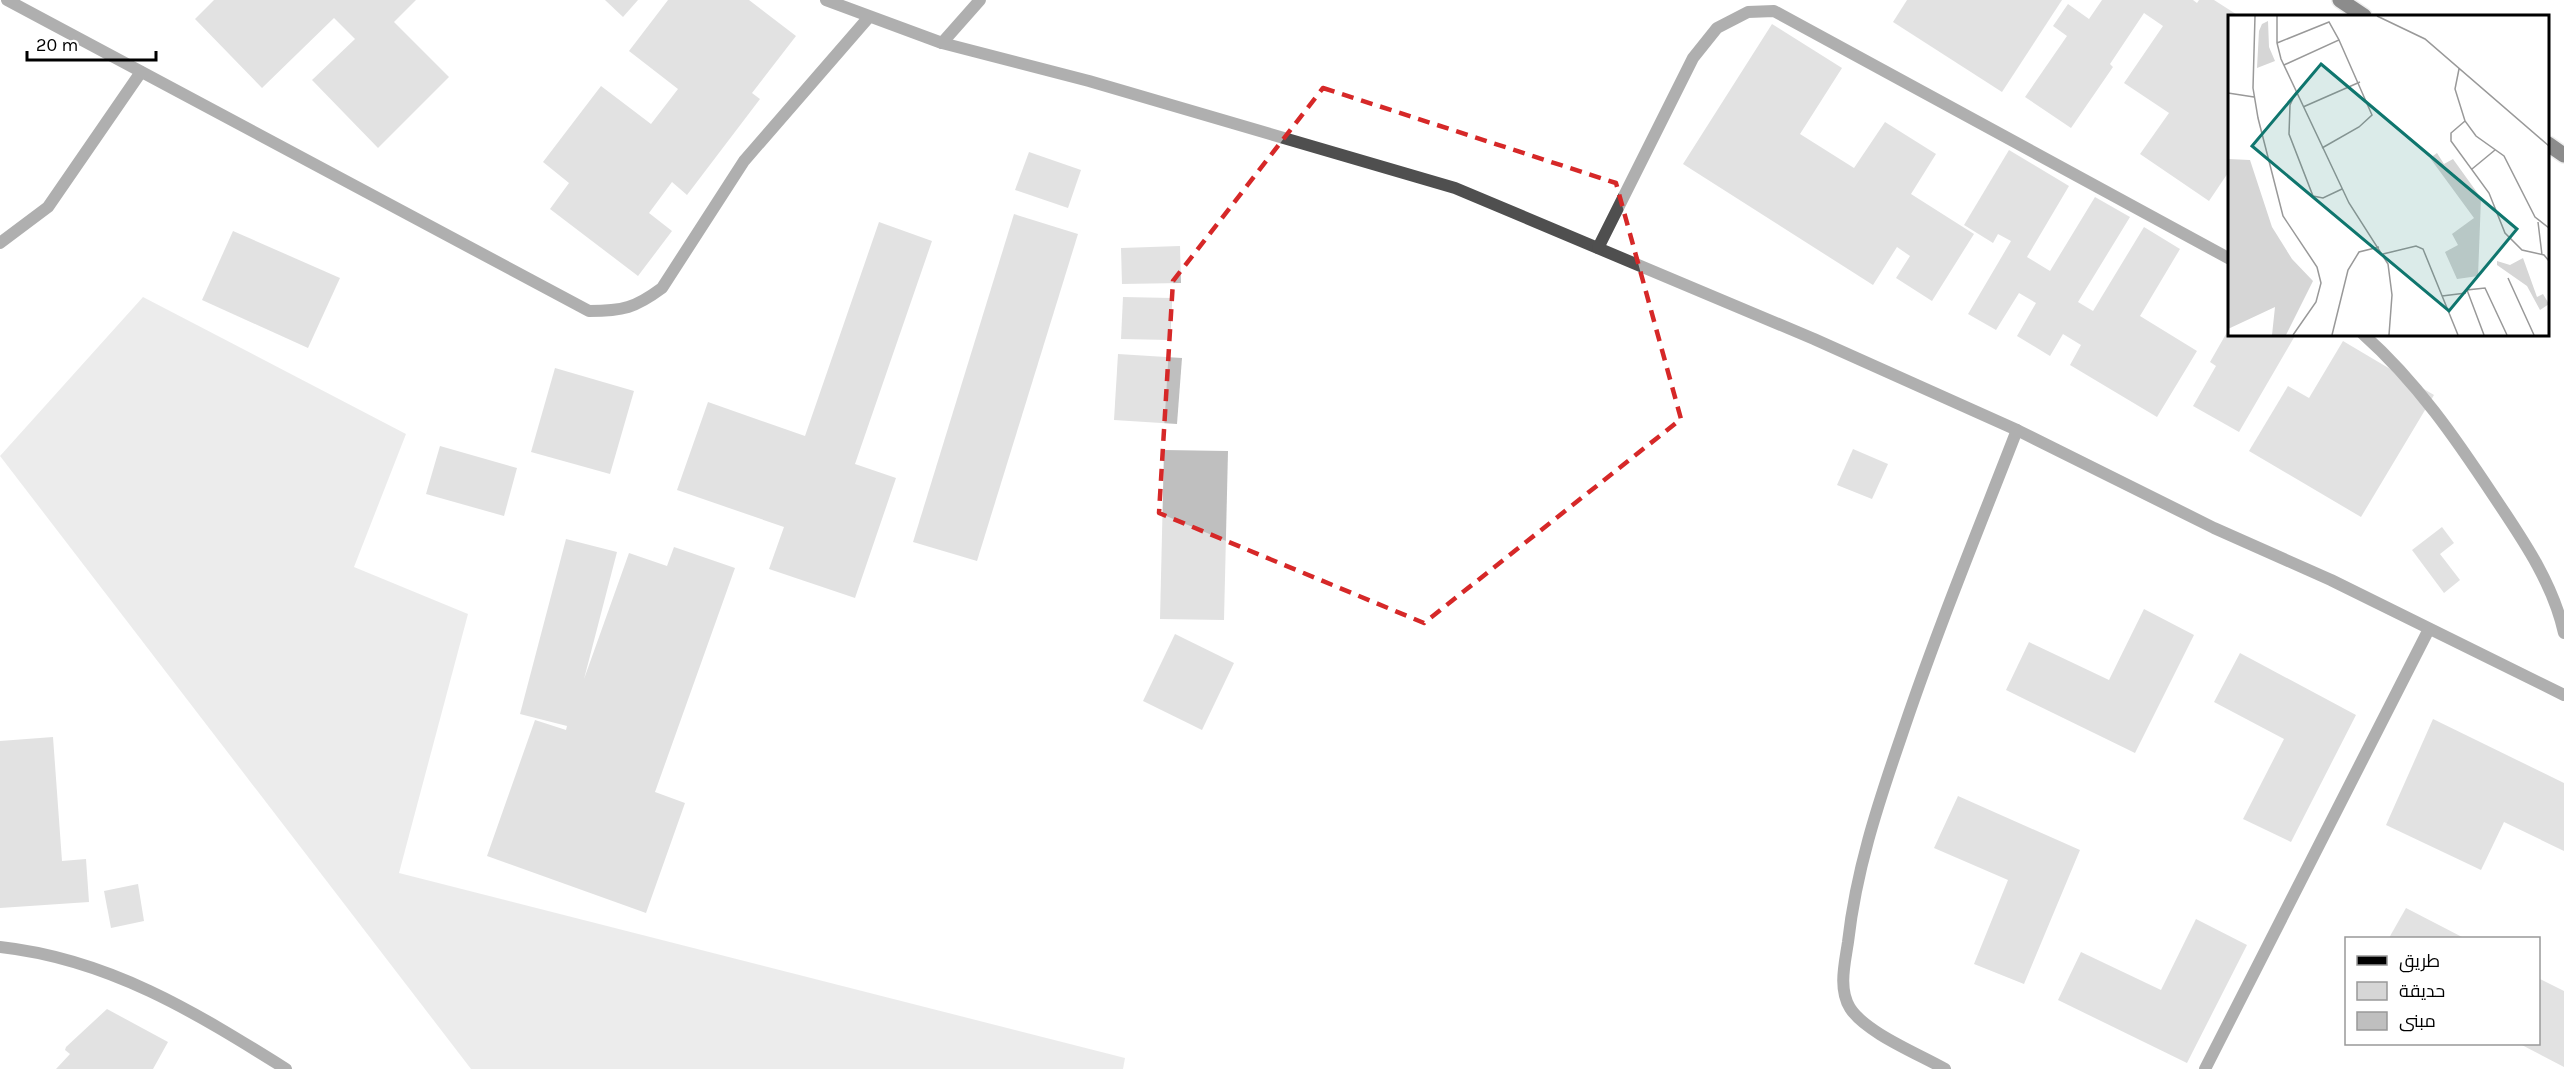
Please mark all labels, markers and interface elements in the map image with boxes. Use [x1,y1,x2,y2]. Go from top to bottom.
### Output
inset map [2228,15,2549,336]
scale bar [27,24,156,62]
text: 20 m [36,34,78,56]
legend [2345,937,2540,1045]
text: طريق [2399,950,2440,973]
text: حديقة [2399,980,2445,1002]
text: مبنى [2399,1010,2436,1032]

